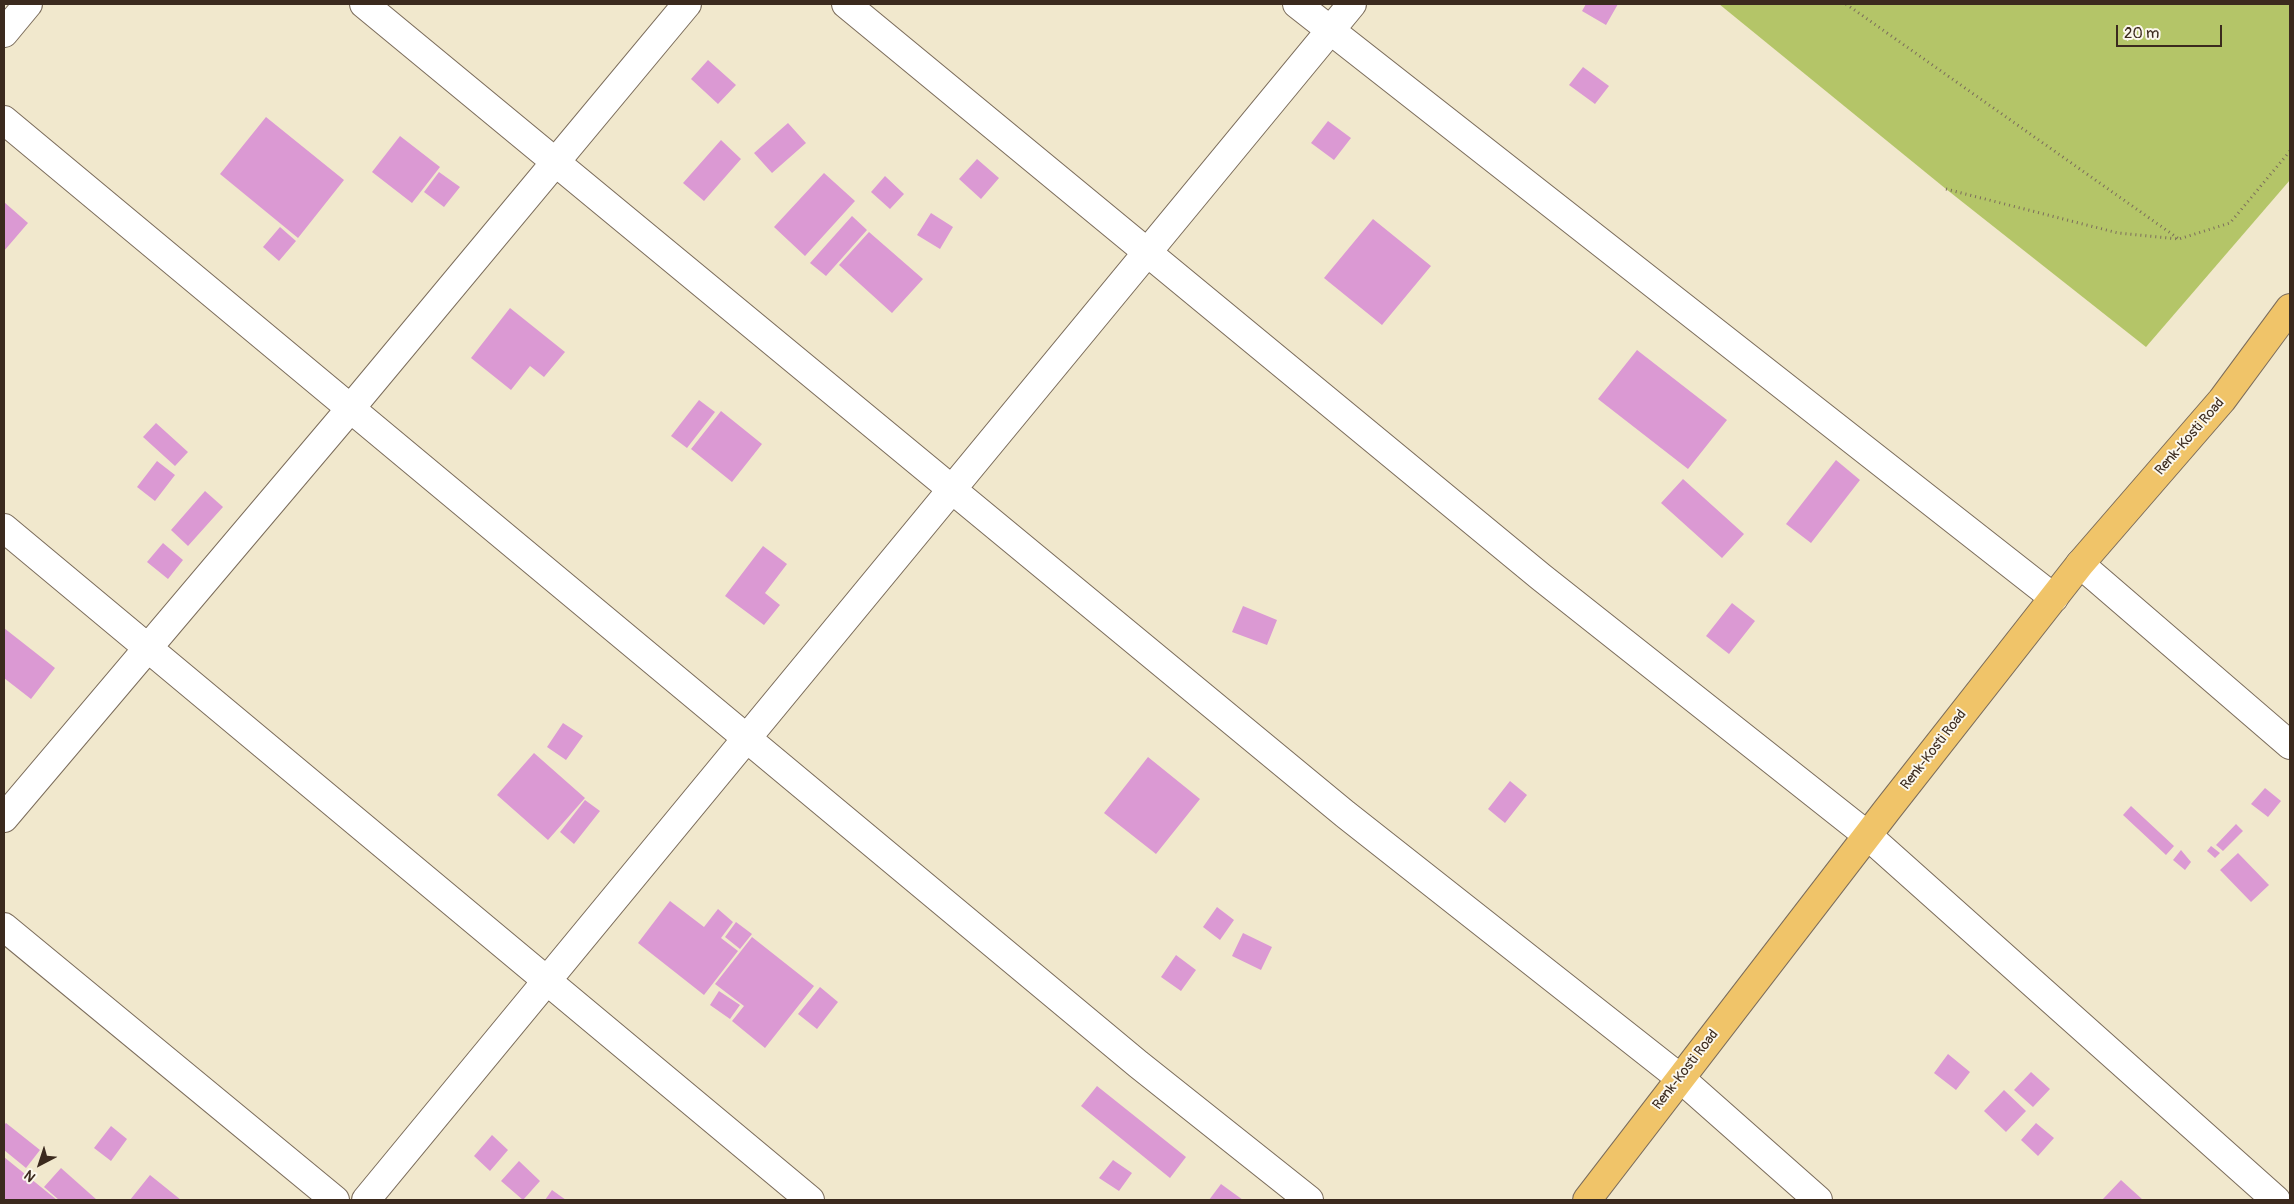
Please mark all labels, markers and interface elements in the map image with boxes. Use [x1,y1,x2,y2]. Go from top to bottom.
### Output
scale bar [2119,15,2225,47]
text: 20 m [2124,24,2159,43]
street label: Renk-Kosti Road [2152,395,2228,479]
street label: Renk-Kosti Road [1898,707,1970,793]
street label: Renk-Kosti Road [1650,1027,1722,1113]
north arrow [15,1139,65,1189]
text: N [21,1166,39,1185]

